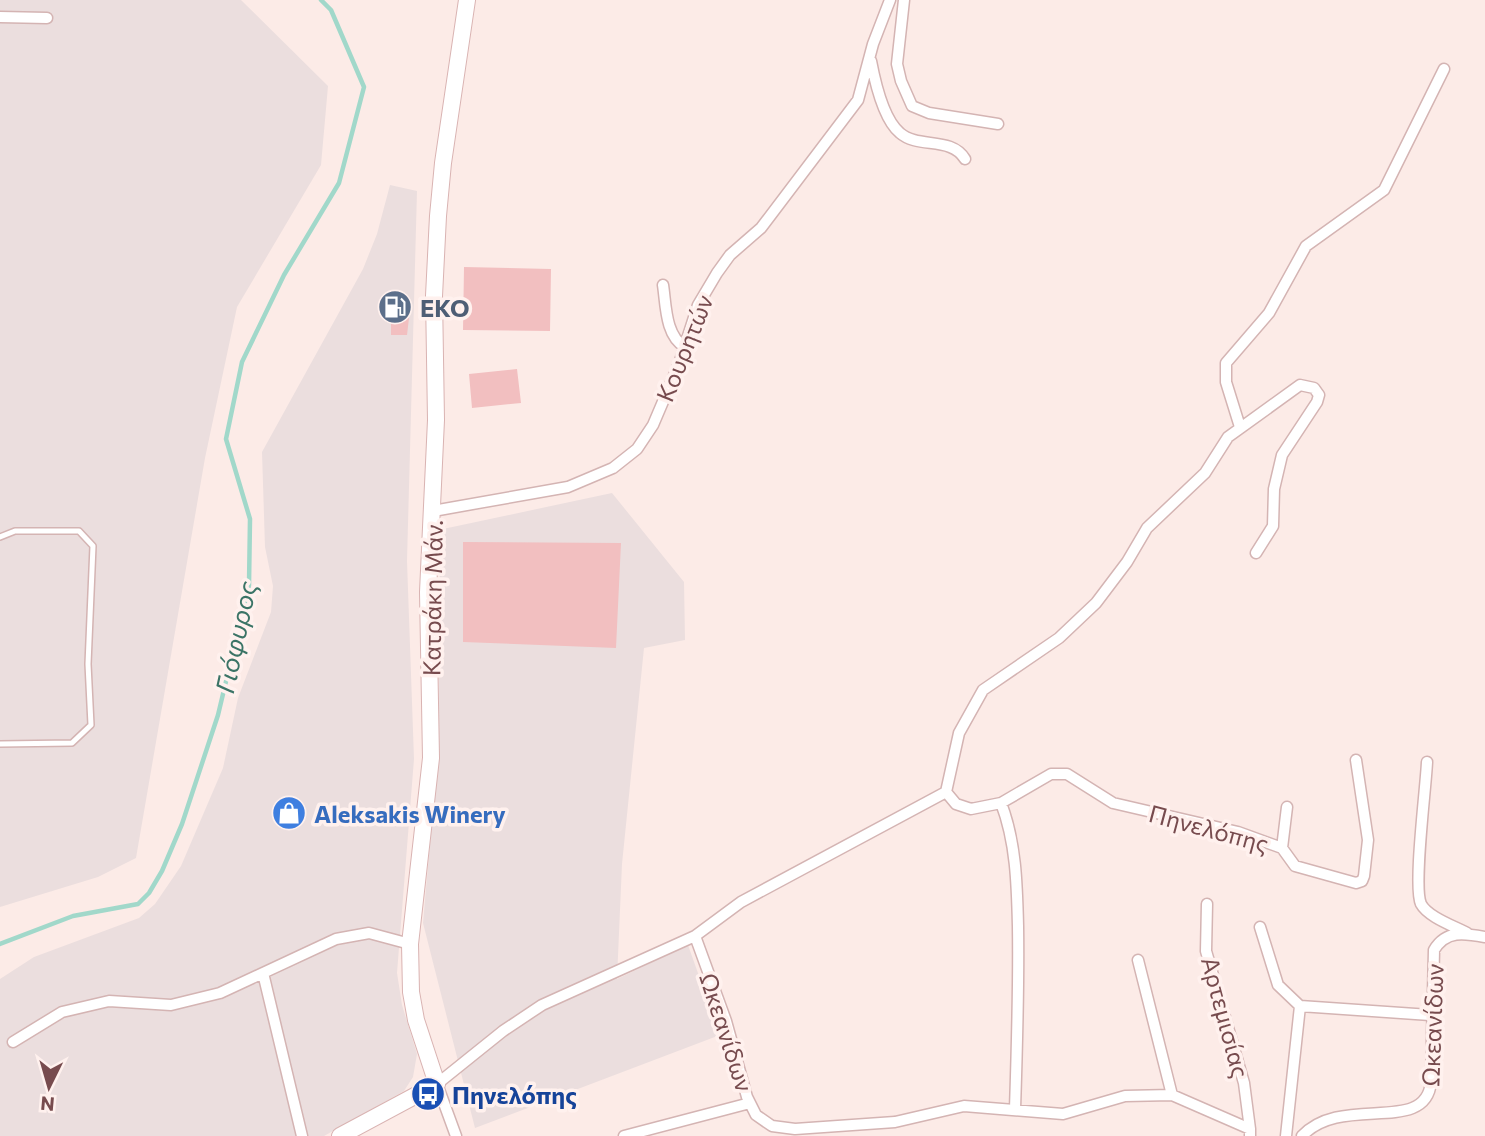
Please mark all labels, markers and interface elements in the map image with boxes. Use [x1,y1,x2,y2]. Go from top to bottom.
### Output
fuel station icon: EKO [376,288,414,326]
street label: Κουρητών [649,290,719,406]
place label: EKO [420,293,470,322]
street label: Κατράκη Μάν. [416,520,448,676]
water label: Γιόφυρος [208,578,262,696]
shop icon: Aleksakis Winery [270,794,308,832]
street label: Πηνελόπης [1146,798,1272,858]
place label: Aleksakis Winery [314,799,506,828]
street label: Αρτεμισίας [1196,953,1256,1081]
street label: Ωκεανίδων [1415,963,1449,1087]
street label: Ωκεανίδων [694,969,760,1095]
north arrow [14,1052,84,1122]
bus stop icon: Πηνελόπης [409,1075,447,1113]
place label: Πηνελόπης [452,1080,577,1109]
text: N [39,1092,56,1117]

